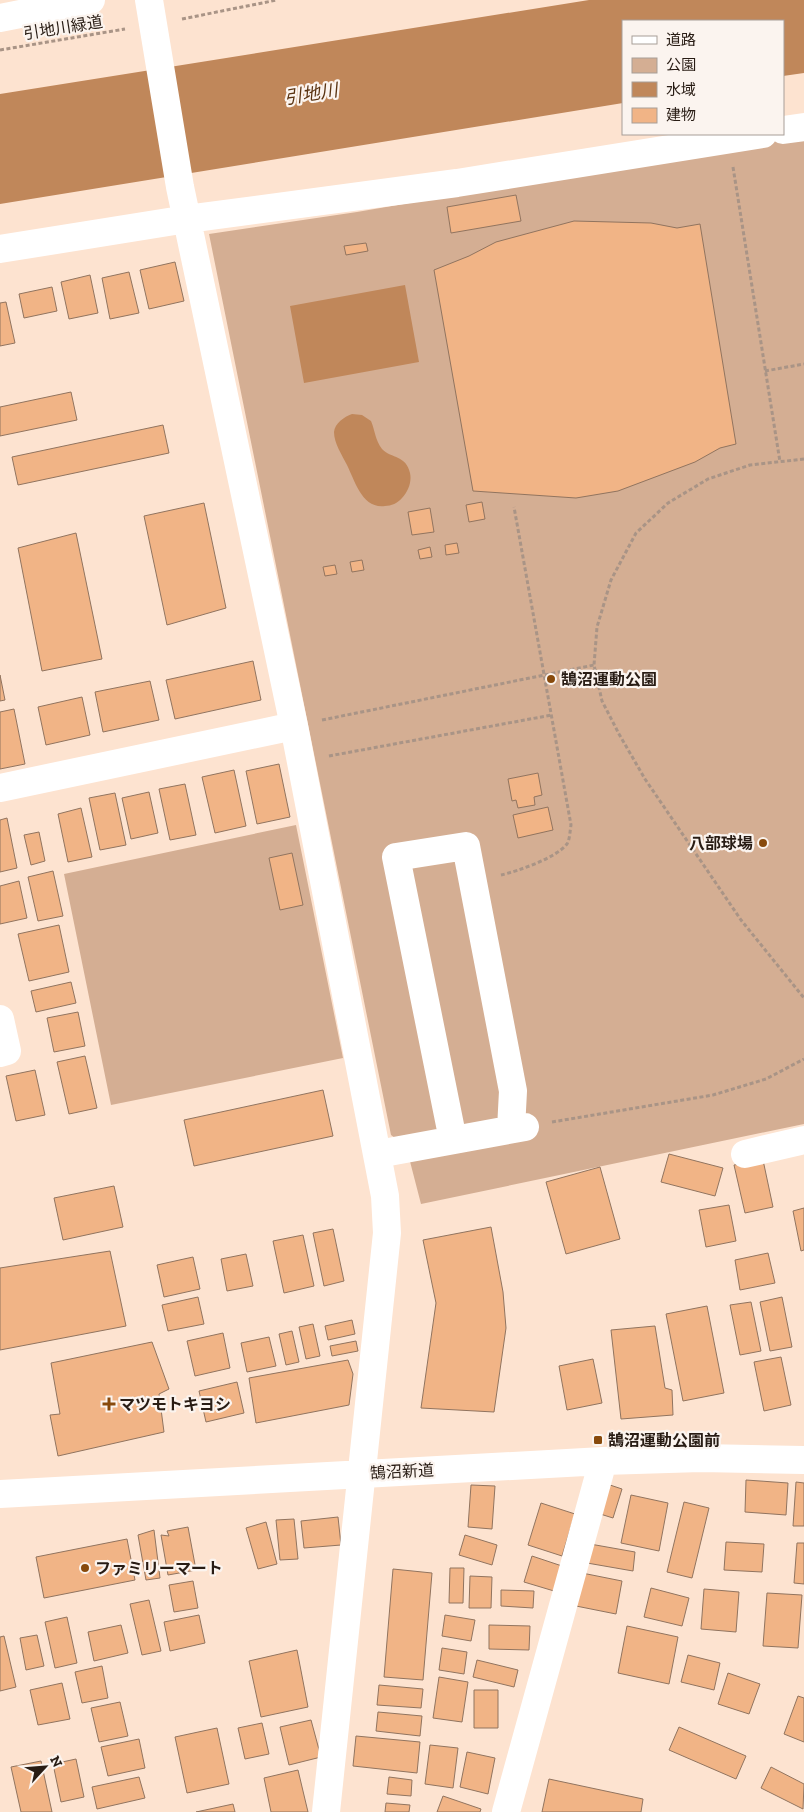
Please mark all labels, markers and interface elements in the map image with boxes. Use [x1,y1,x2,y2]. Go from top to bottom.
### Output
street label: 引地川緑道 [22,12,104,43]
legend [622,20,784,135]
text: 道路 [666,31,696,49]
text: 公園 [666,56,696,74]
water label: 引地川 [283,79,341,109]
text: 水域 [666,81,696,99]
text: 建物 [666,106,696,124]
place label: 鵠沼運動公園 [561,670,657,689]
marker: 鵠沼運動公園 [545,673,557,685]
place label: 八部球場 [689,834,753,853]
marker: 八部球場 [757,837,769,849]
place label: マツモトキヨシ [119,1395,231,1414]
marker: マツモトキヨシ [103,1398,115,1410]
place label: 鵠沼運動公園前 [608,1431,720,1450]
marker: 鵠沼運動公園前 [592,1434,604,1446]
street label: 鵠沼新道 [370,1460,434,1483]
place label: ファミリーマート [95,1559,223,1578]
marker: ファミリーマート [79,1562,91,1574]
north arrow [20,1742,70,1792]
text: N [46,1753,66,1770]

